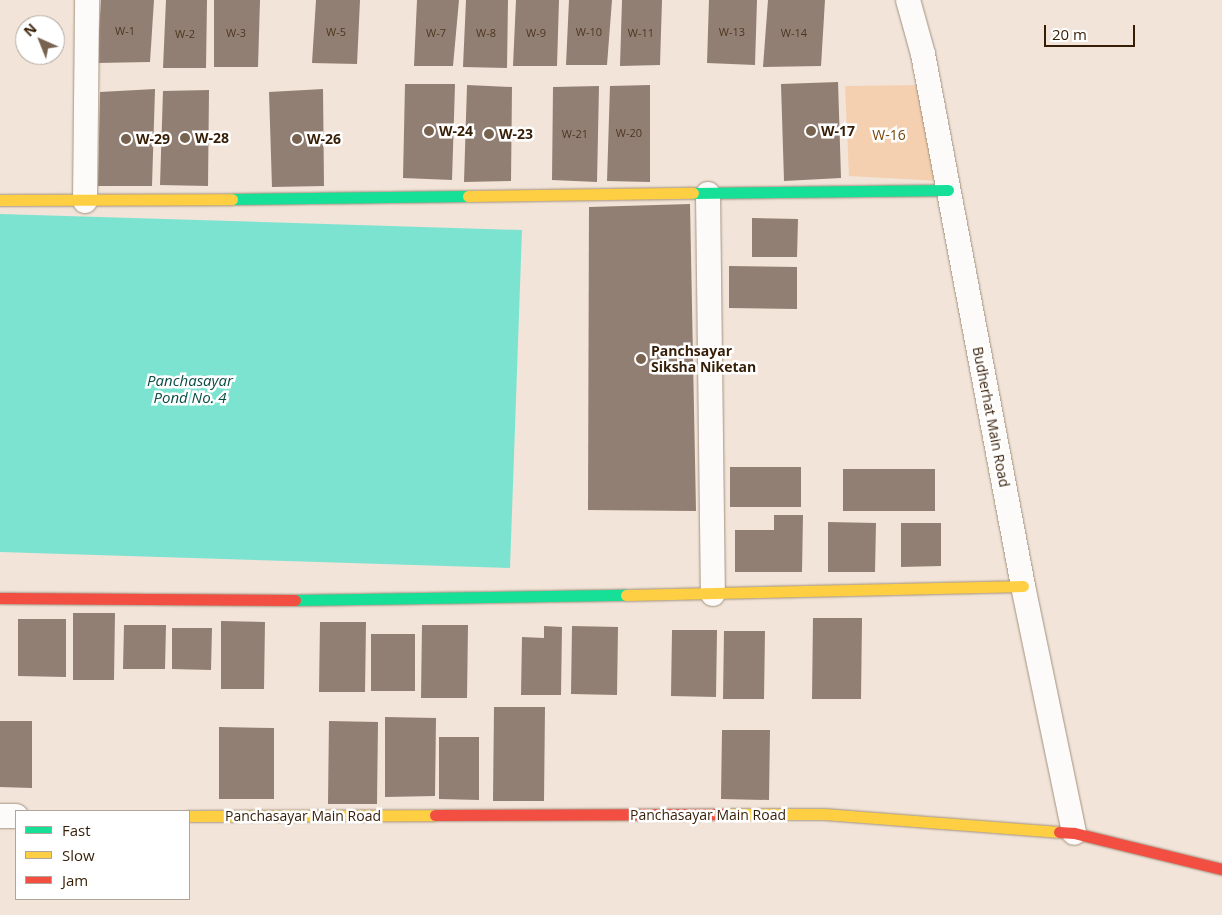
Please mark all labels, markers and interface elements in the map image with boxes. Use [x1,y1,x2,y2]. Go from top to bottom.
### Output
north arrow [15,15,65,65]
scale bar [1047,15,1138,47]
text: N [19,19,41,40]
house number: W-1 [115,24,135,38]
text: 20 m [1052,24,1087,44]
house number: W-5 [326,25,346,39]
house number: W-10 [576,25,602,39]
house number: W-13 [719,25,745,39]
house number: W-3 [226,26,246,40]
house number: W-7 [426,26,446,40]
house number: W-8 [476,26,496,40]
house number: W-9 [526,26,546,40]
house number: W-11 [628,26,654,40]
house number: W-14 [781,26,807,40]
house number: W-2 [175,27,195,41]
place label: W-24 [439,123,473,139]
place label: W-17 [821,123,855,139]
marker: W-24 [423,125,435,137]
marker: W-17 [805,125,817,137]
place label: W-23 [499,126,533,142]
house number: W-20 [616,126,642,140]
house number: W-21 [562,127,588,141]
park label: W-16 [872,127,906,143]
marker: W-23 [483,128,495,140]
place label: W-28 [195,130,229,146]
place label: W-29 [136,131,170,147]
place label: W-26 [307,131,341,147]
marker: W-28 [179,132,191,144]
marker: W-29 [120,133,132,145]
marker: W-26 [291,133,303,145]
place label: Panchsayar Siksha Niketan [651,343,756,376]
street label: Budherhat Main Road [969,345,1013,489]
marker: Panchsayar Siksha Niketan [635,353,647,365]
water label: Panchasayar Pond No. 4 [147,371,233,406]
street label: Panchasayar Main Road [630,807,786,823]
street label: Panchasayar Main Road [225,808,381,824]
legend [15,810,190,900]
text: Fast [62,820,91,840]
text: Slow [62,845,95,865]
text: Jam [62,870,88,890]

